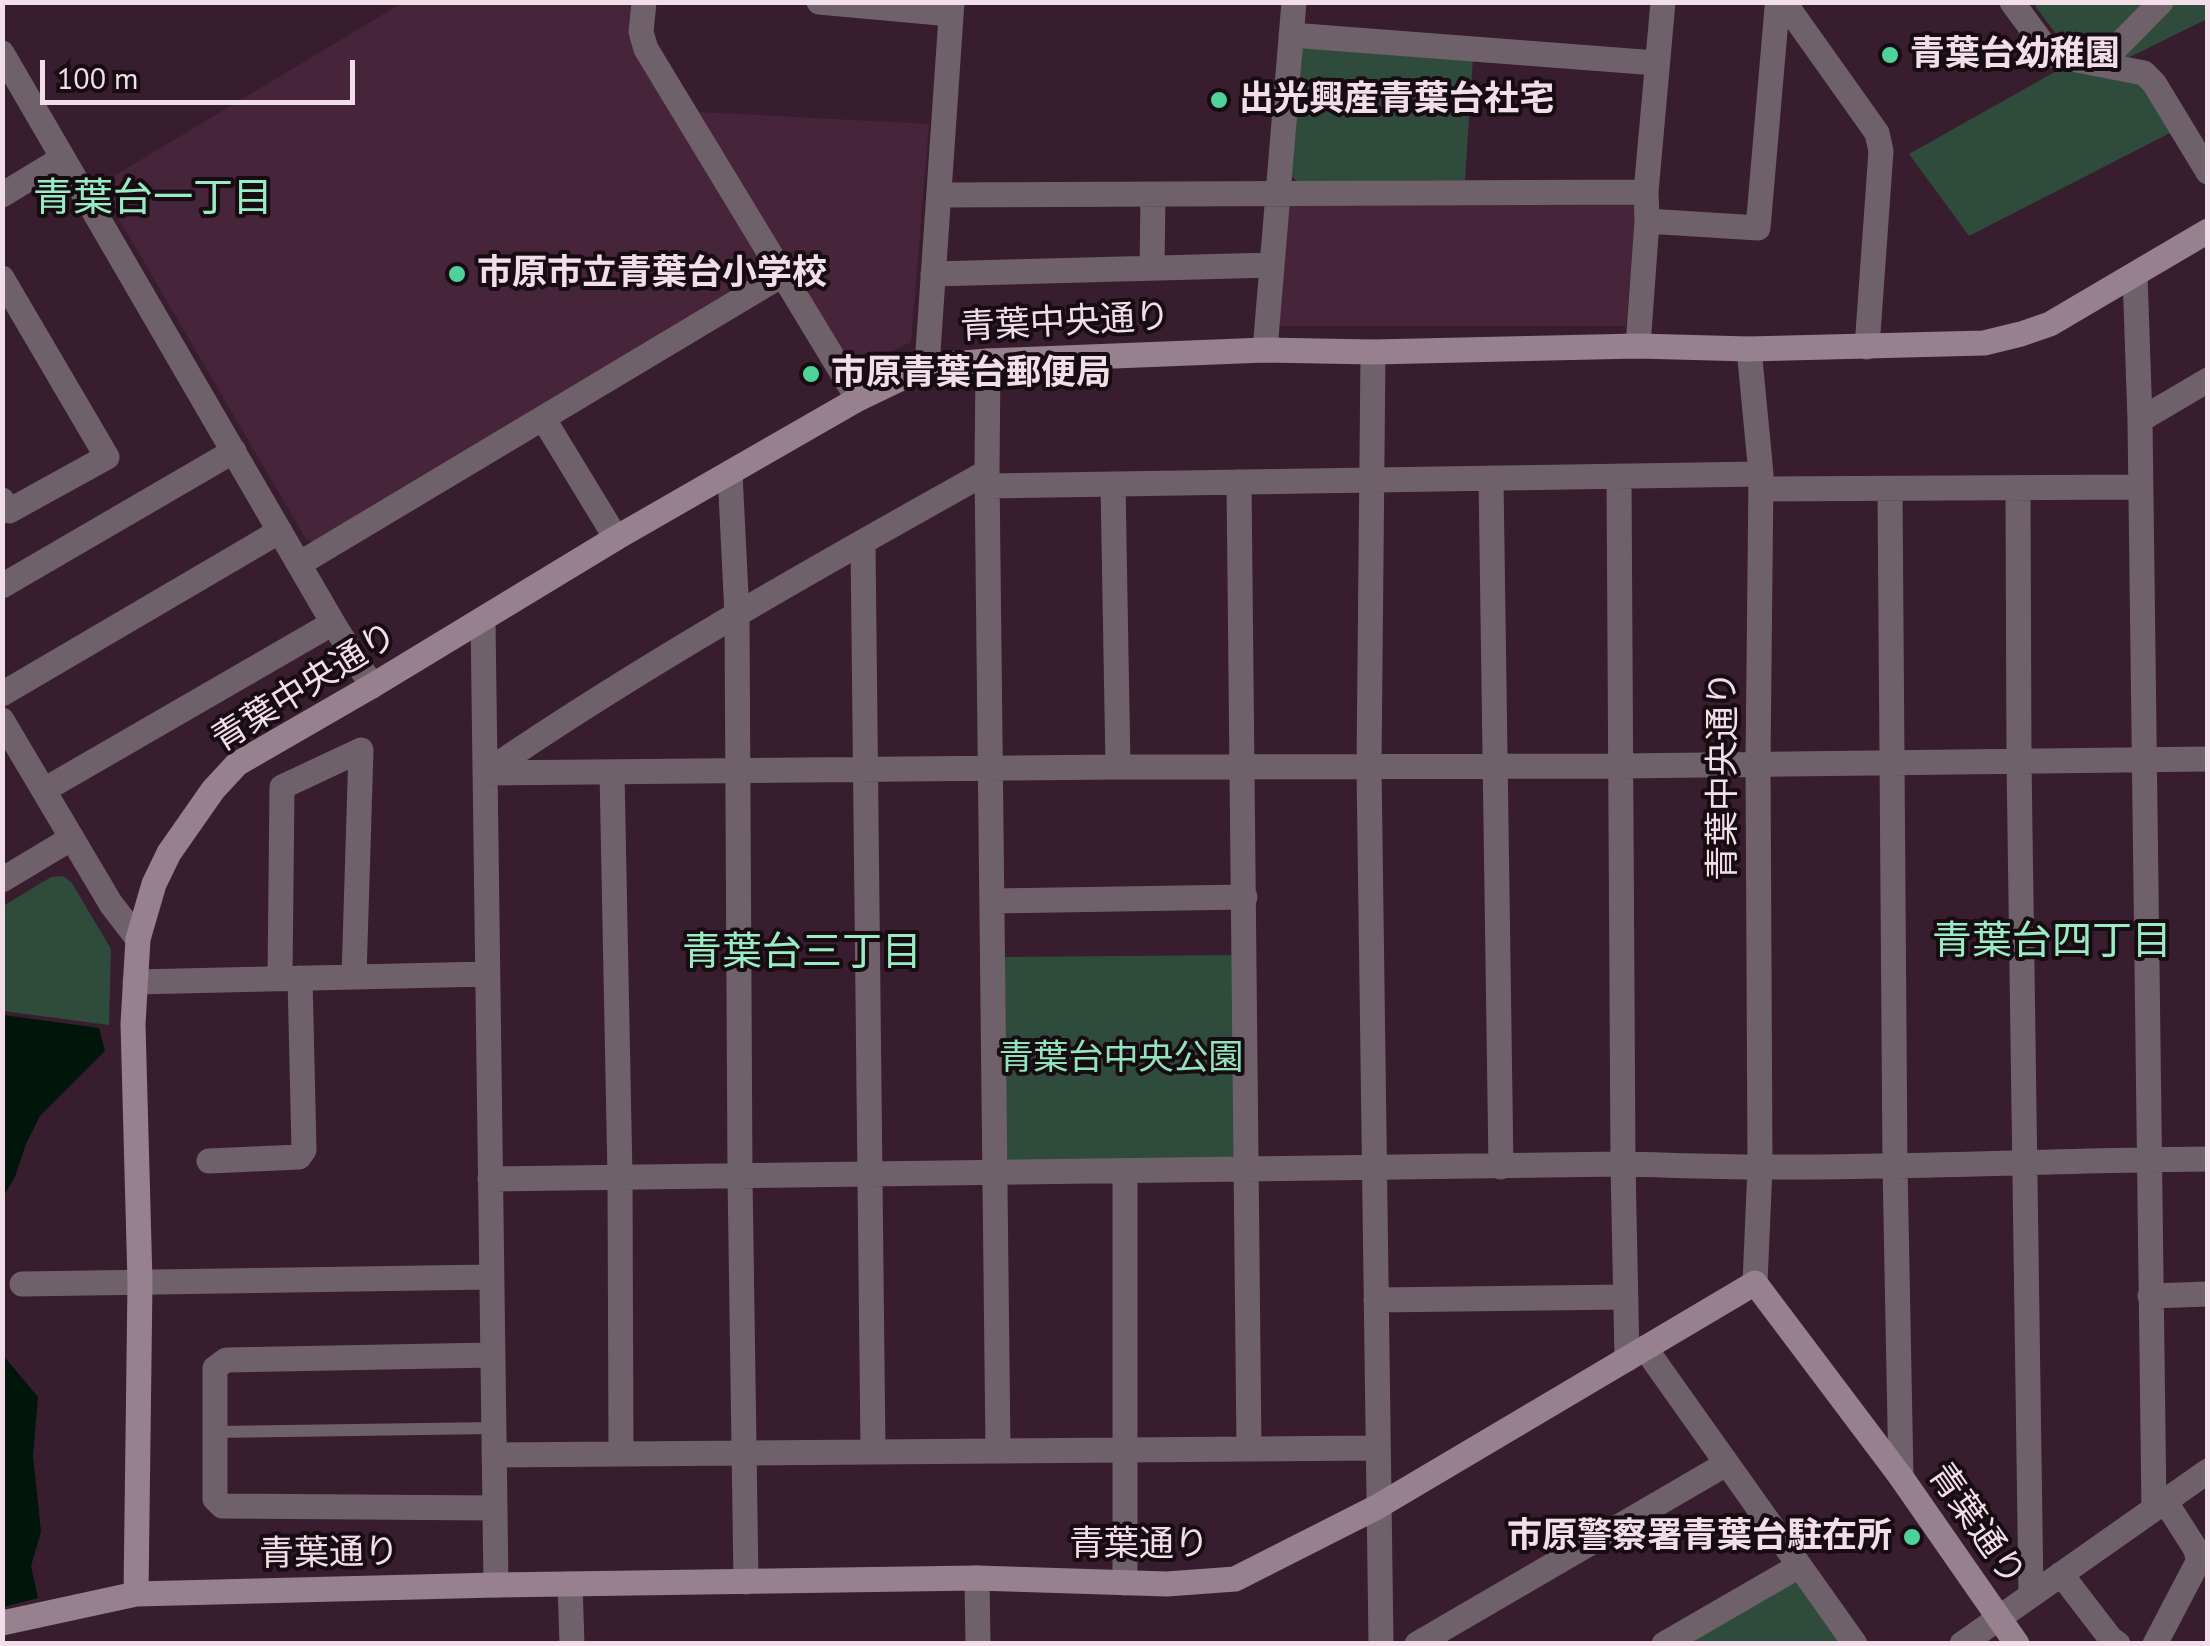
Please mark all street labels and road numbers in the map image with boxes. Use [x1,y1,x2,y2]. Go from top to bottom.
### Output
street label: 青葉中央通り [959,297,1171,349]
street label: 青葉中央通り [205,615,405,761]
street label: 青葉中央通り [1703,671,1745,881]
street label: 青葉通り [1919,1456,2033,1594]
street label: 青葉通り [1069,1524,1209,1566]
street label: 青葉通り [259,1532,399,1576]

